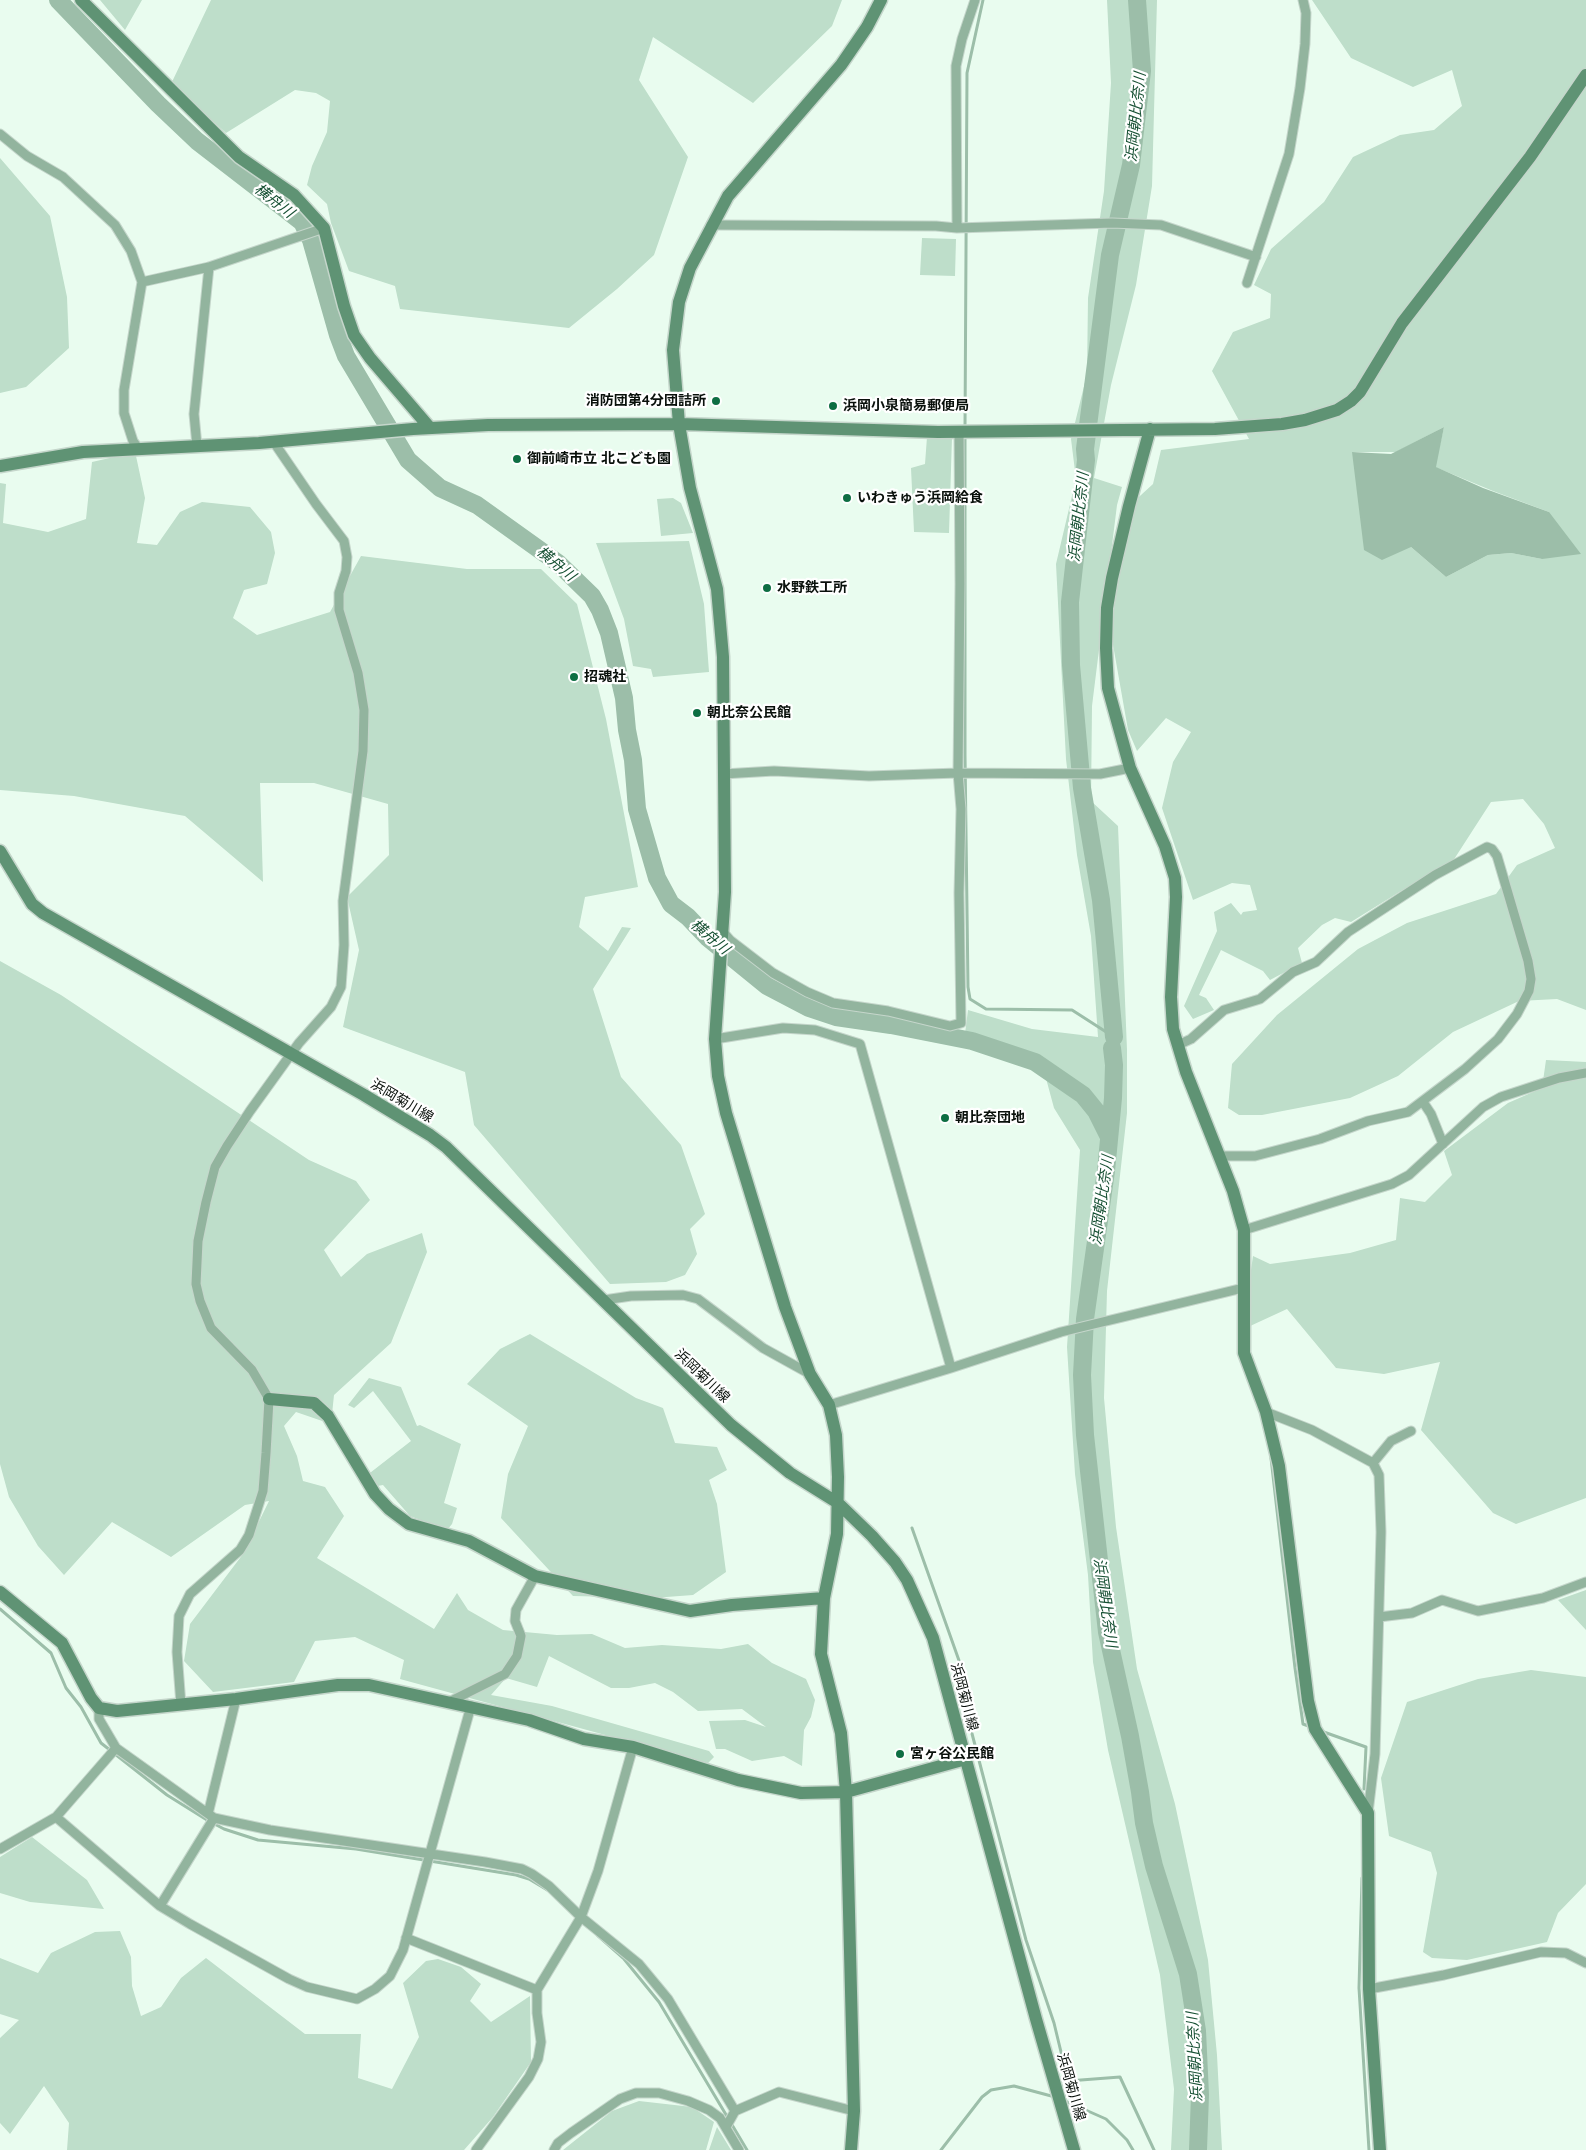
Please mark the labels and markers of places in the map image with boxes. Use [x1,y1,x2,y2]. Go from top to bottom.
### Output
place label: 消防団第4分団詰所 [586,393,706,409]
marker: 消防団第4分団詰所 [710,395,722,407]
place label: 浜岡小泉簡易郵便局 [843,398,969,414]
marker: 浜岡小泉簡易郵便局 [827,400,839,412]
place label: 御前崎市立 北こども園 [527,451,671,467]
marker: 御前崎市立 北こども園 [511,453,523,465]
place label: いわきゅう浜岡給食 [857,490,983,506]
marker: いわきゅう浜岡給食 [841,492,853,504]
place label: 水野鉄工所 [777,580,847,596]
marker: 水野鉄工所 [761,582,773,594]
place label: 招魂社 [584,669,626,685]
marker: 招魂社 [568,671,580,683]
place label: 朝比奈公民館 [707,705,791,721]
marker: 朝比奈公民館 [691,707,703,719]
place label: 朝比奈団地 [955,1110,1025,1126]
marker: 朝比奈団地 [939,1112,951,1124]
place label: 宮ヶ谷公民館 [910,1746,994,1762]
marker: 宮ヶ谷公民館 [894,1748,906,1760]

